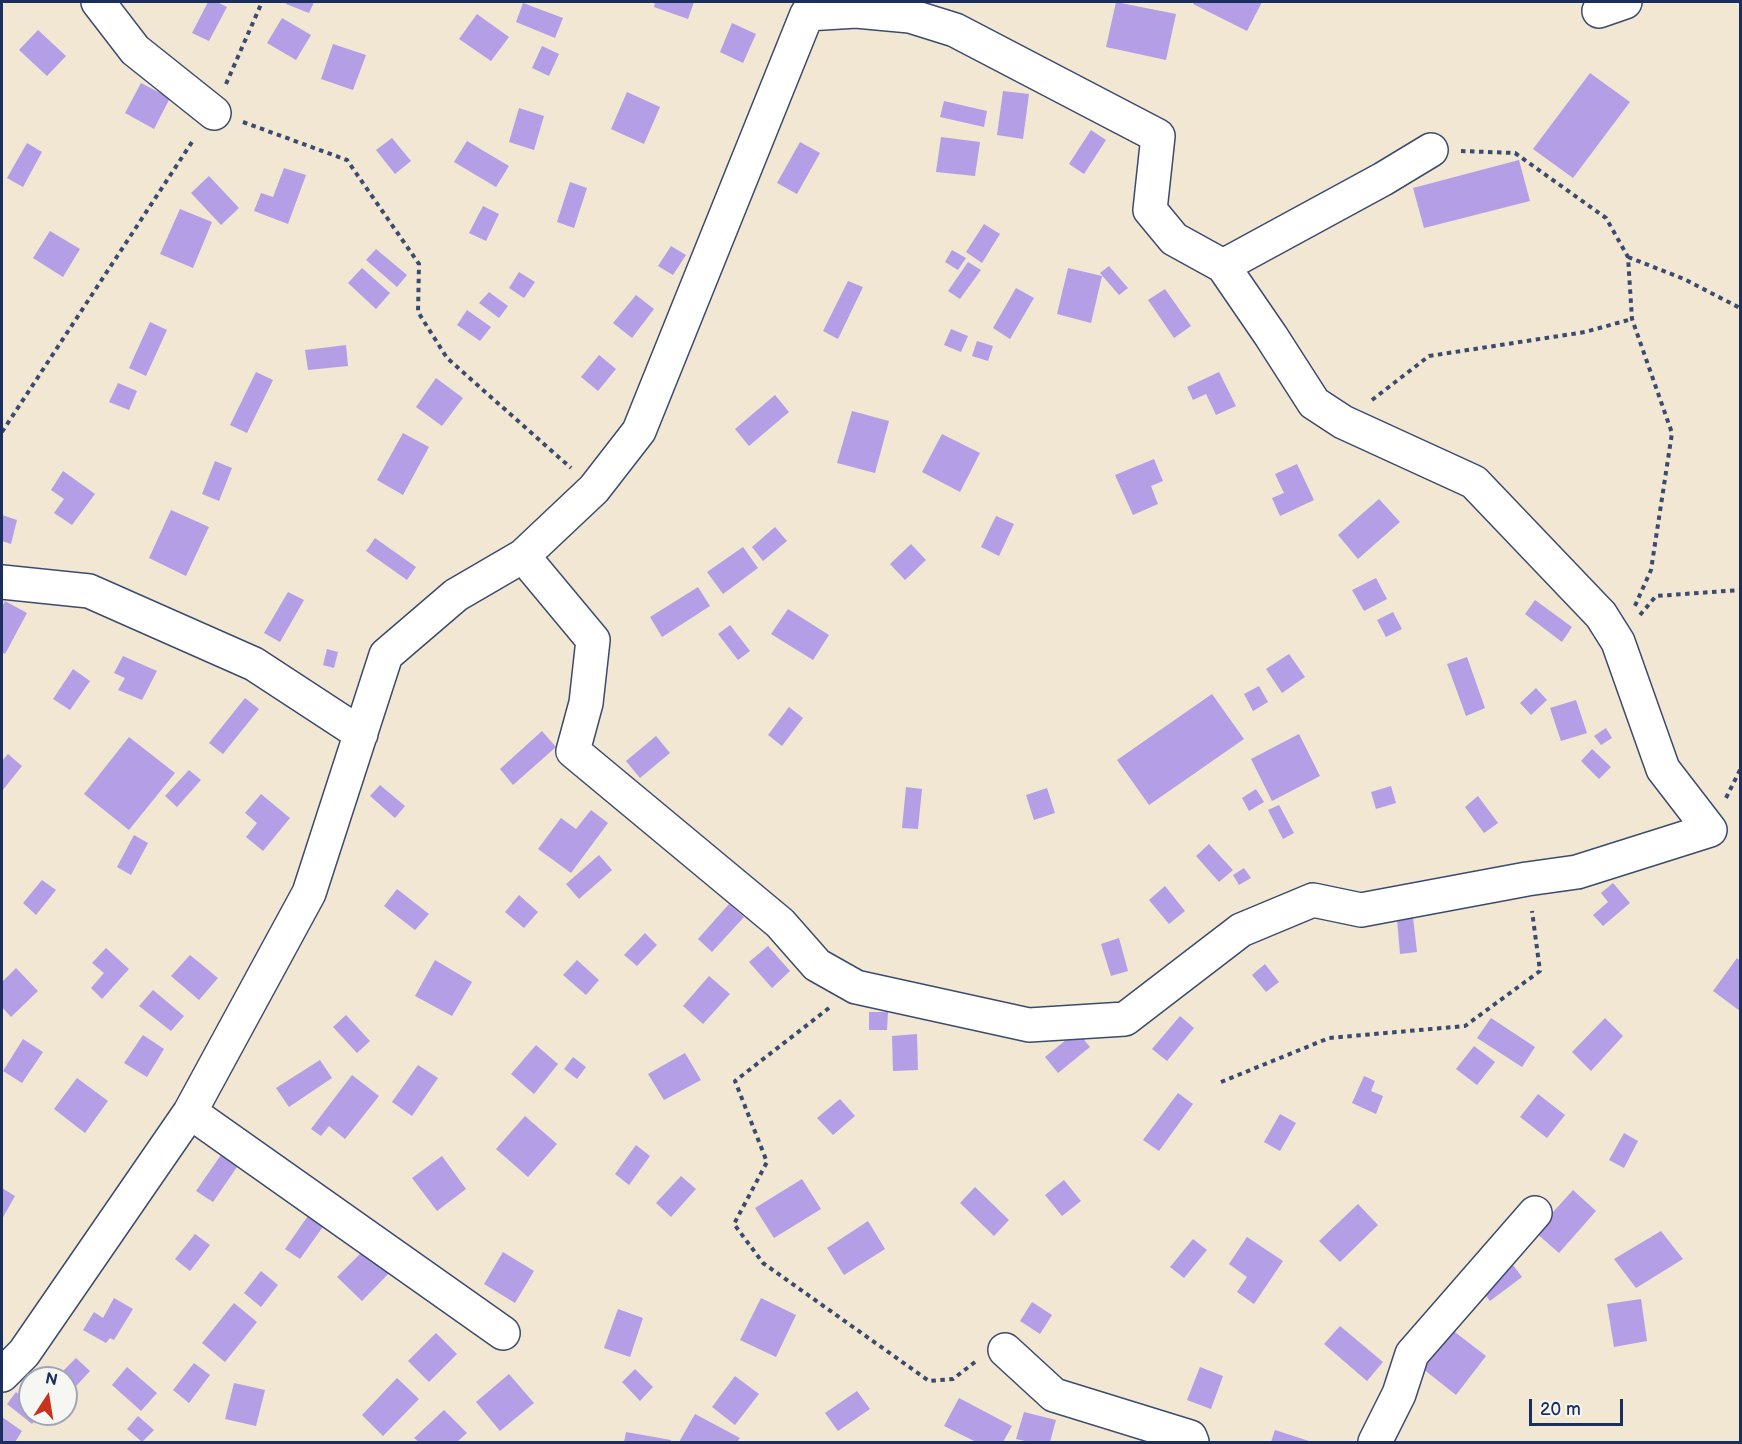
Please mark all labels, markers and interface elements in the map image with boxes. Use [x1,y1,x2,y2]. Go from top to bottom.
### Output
north arrow [18,1366,78,1426]
text: N [44,1369,59,1390]
scale bar [1532,1387,1626,1425]
text: 20 m [1540,1399,1581,1420]

